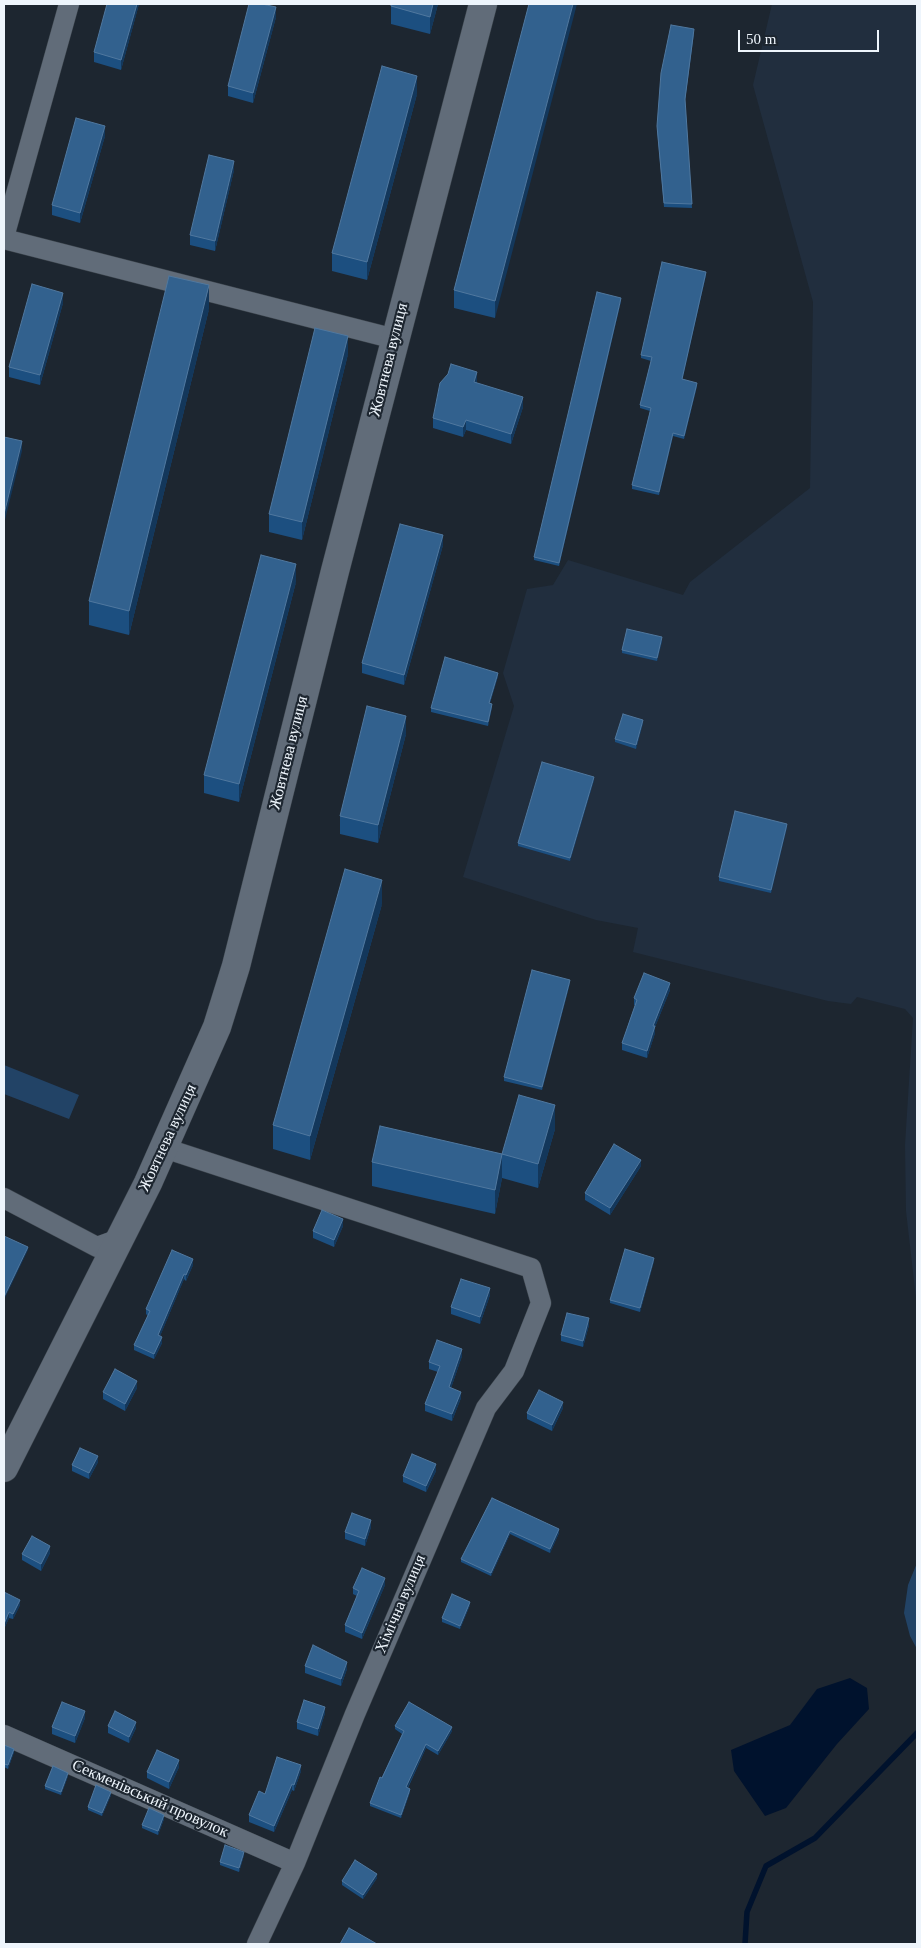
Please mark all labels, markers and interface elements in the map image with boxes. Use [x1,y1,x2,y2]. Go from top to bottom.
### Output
scale bar [741,20,882,52]
text: 50 m [746,31,776,47]
street label: Жовтнева вулиця [366,301,412,419]
street label: Жовтнева вулиця [266,694,312,812]
street label: Жовтнева вулиця [135,1081,201,1195]
street label: Хімічна вулиця [372,1552,430,1656]
street label: Секменівський провулок [69,1756,231,1842]

